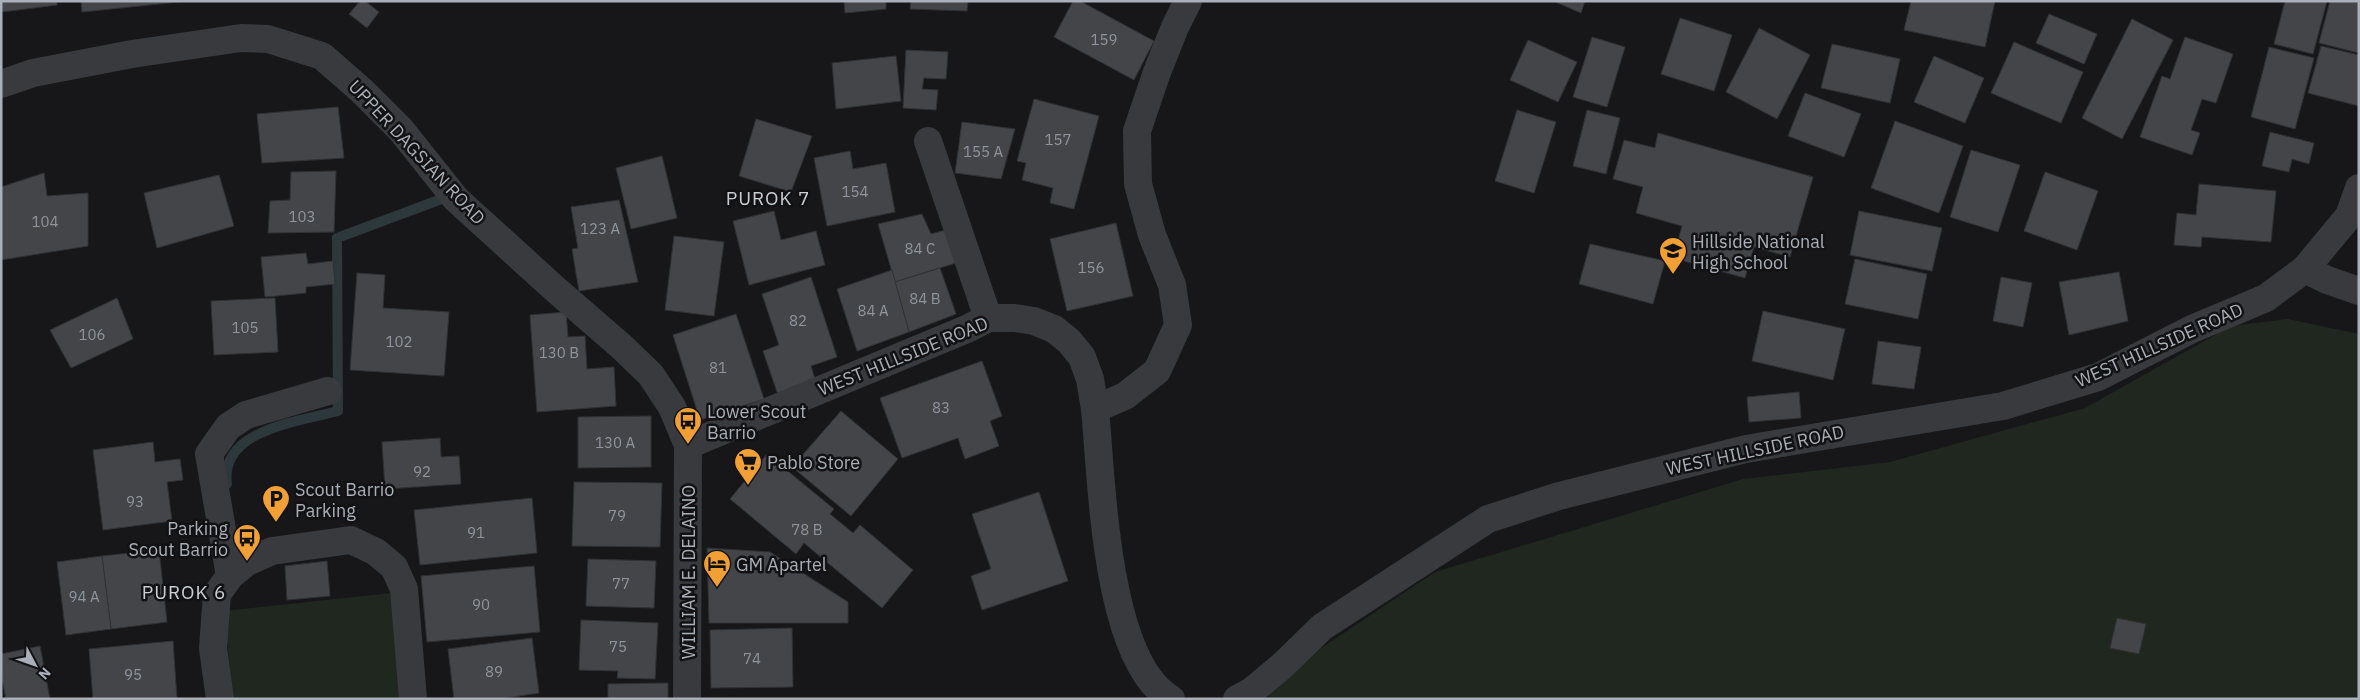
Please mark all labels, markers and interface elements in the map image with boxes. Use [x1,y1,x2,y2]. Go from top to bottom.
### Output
house number: 159 [1090,30,1118,49]
street label: UPPER DAGSIAN ROAD [344,75,490,229]
house number: 157 [1044,130,1072,149]
house number: 155 A [963,142,1003,161]
house number: 154 [841,182,869,201]
district label: PUROK 7 [726,186,810,210]
house number: 103 [288,207,316,226]
house number: 104 [31,212,59,231]
house number: 123 A [580,219,620,238]
place label: Hillside National High School [1692,230,1825,274]
school or university icon: Hillside National High School [1658,236,1688,275]
house number: 84 C [905,239,935,258]
house number: 156 [1077,258,1105,277]
house number: 84 B [909,289,941,308]
street label: WEST HILLSIDE ROAD [2072,298,2246,392]
house number: 84 A [857,301,889,320]
house number: 82 [789,311,807,330]
street label: WEST HILLSIDE ROAD [815,311,991,401]
house number: 105 [231,318,259,337]
house number: 106 [78,325,106,344]
house number: 102 [385,332,413,351]
house number: 130 B [539,343,579,362]
house number: 81 [709,358,727,377]
house number: 83 [932,398,950,417]
place label: Lower Scout Barrio [707,400,806,444]
bus stop icon: Lower Scout Barrio [673,406,703,445]
street label: WEST HILLSIDE ROAD [1664,420,1846,480]
house number: 130 A [595,433,635,452]
supermarket icon: Pablo Store [733,447,763,486]
place label: Pablo Store [767,451,860,474]
house number: 92 [413,462,431,481]
place label: Scout Barrio Parking [295,478,394,522]
parking icon: Scout Barrio Parking [261,484,291,523]
street label: WILLIAM E. DELAINO [677,485,700,659]
house number: 93 [126,492,144,511]
house number: 79 [608,506,626,525]
place label: Parking Scout Barrio [129,517,228,561]
house number: 78 B [791,520,823,539]
bus stop icon: Parking Scout Barrio [232,523,262,562]
house number: 91 [467,523,485,542]
hotel icon: GM Apartel [702,549,732,588]
place label: GM Apartel [736,553,827,576]
house number: 77 [612,574,630,593]
district label: PUROK 6 [142,580,226,604]
house number: 94 A [68,587,100,606]
house number: 90 [472,595,490,614]
house number: 75 [609,637,627,656]
north arrow [10,640,60,690]
house number: 74 [743,649,761,668]
house number: 89 [485,662,503,681]
text: N [35,664,55,683]
house number: 95 [124,665,142,684]

